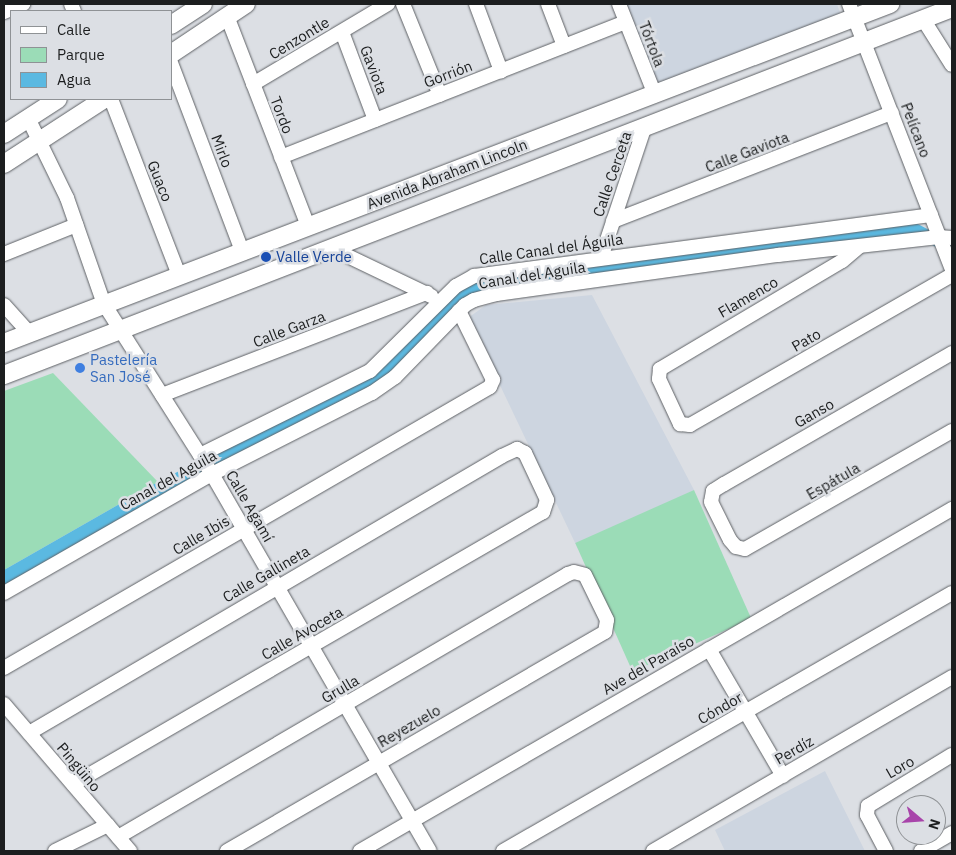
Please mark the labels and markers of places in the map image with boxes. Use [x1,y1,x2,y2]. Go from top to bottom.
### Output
place label: Valle Verde [276,248,352,266]
marker: Valle Verde [260,251,272,263]
place label: Pastelería San José [90,350,157,385]
marker: Pastelería San José [74,362,86,374]

